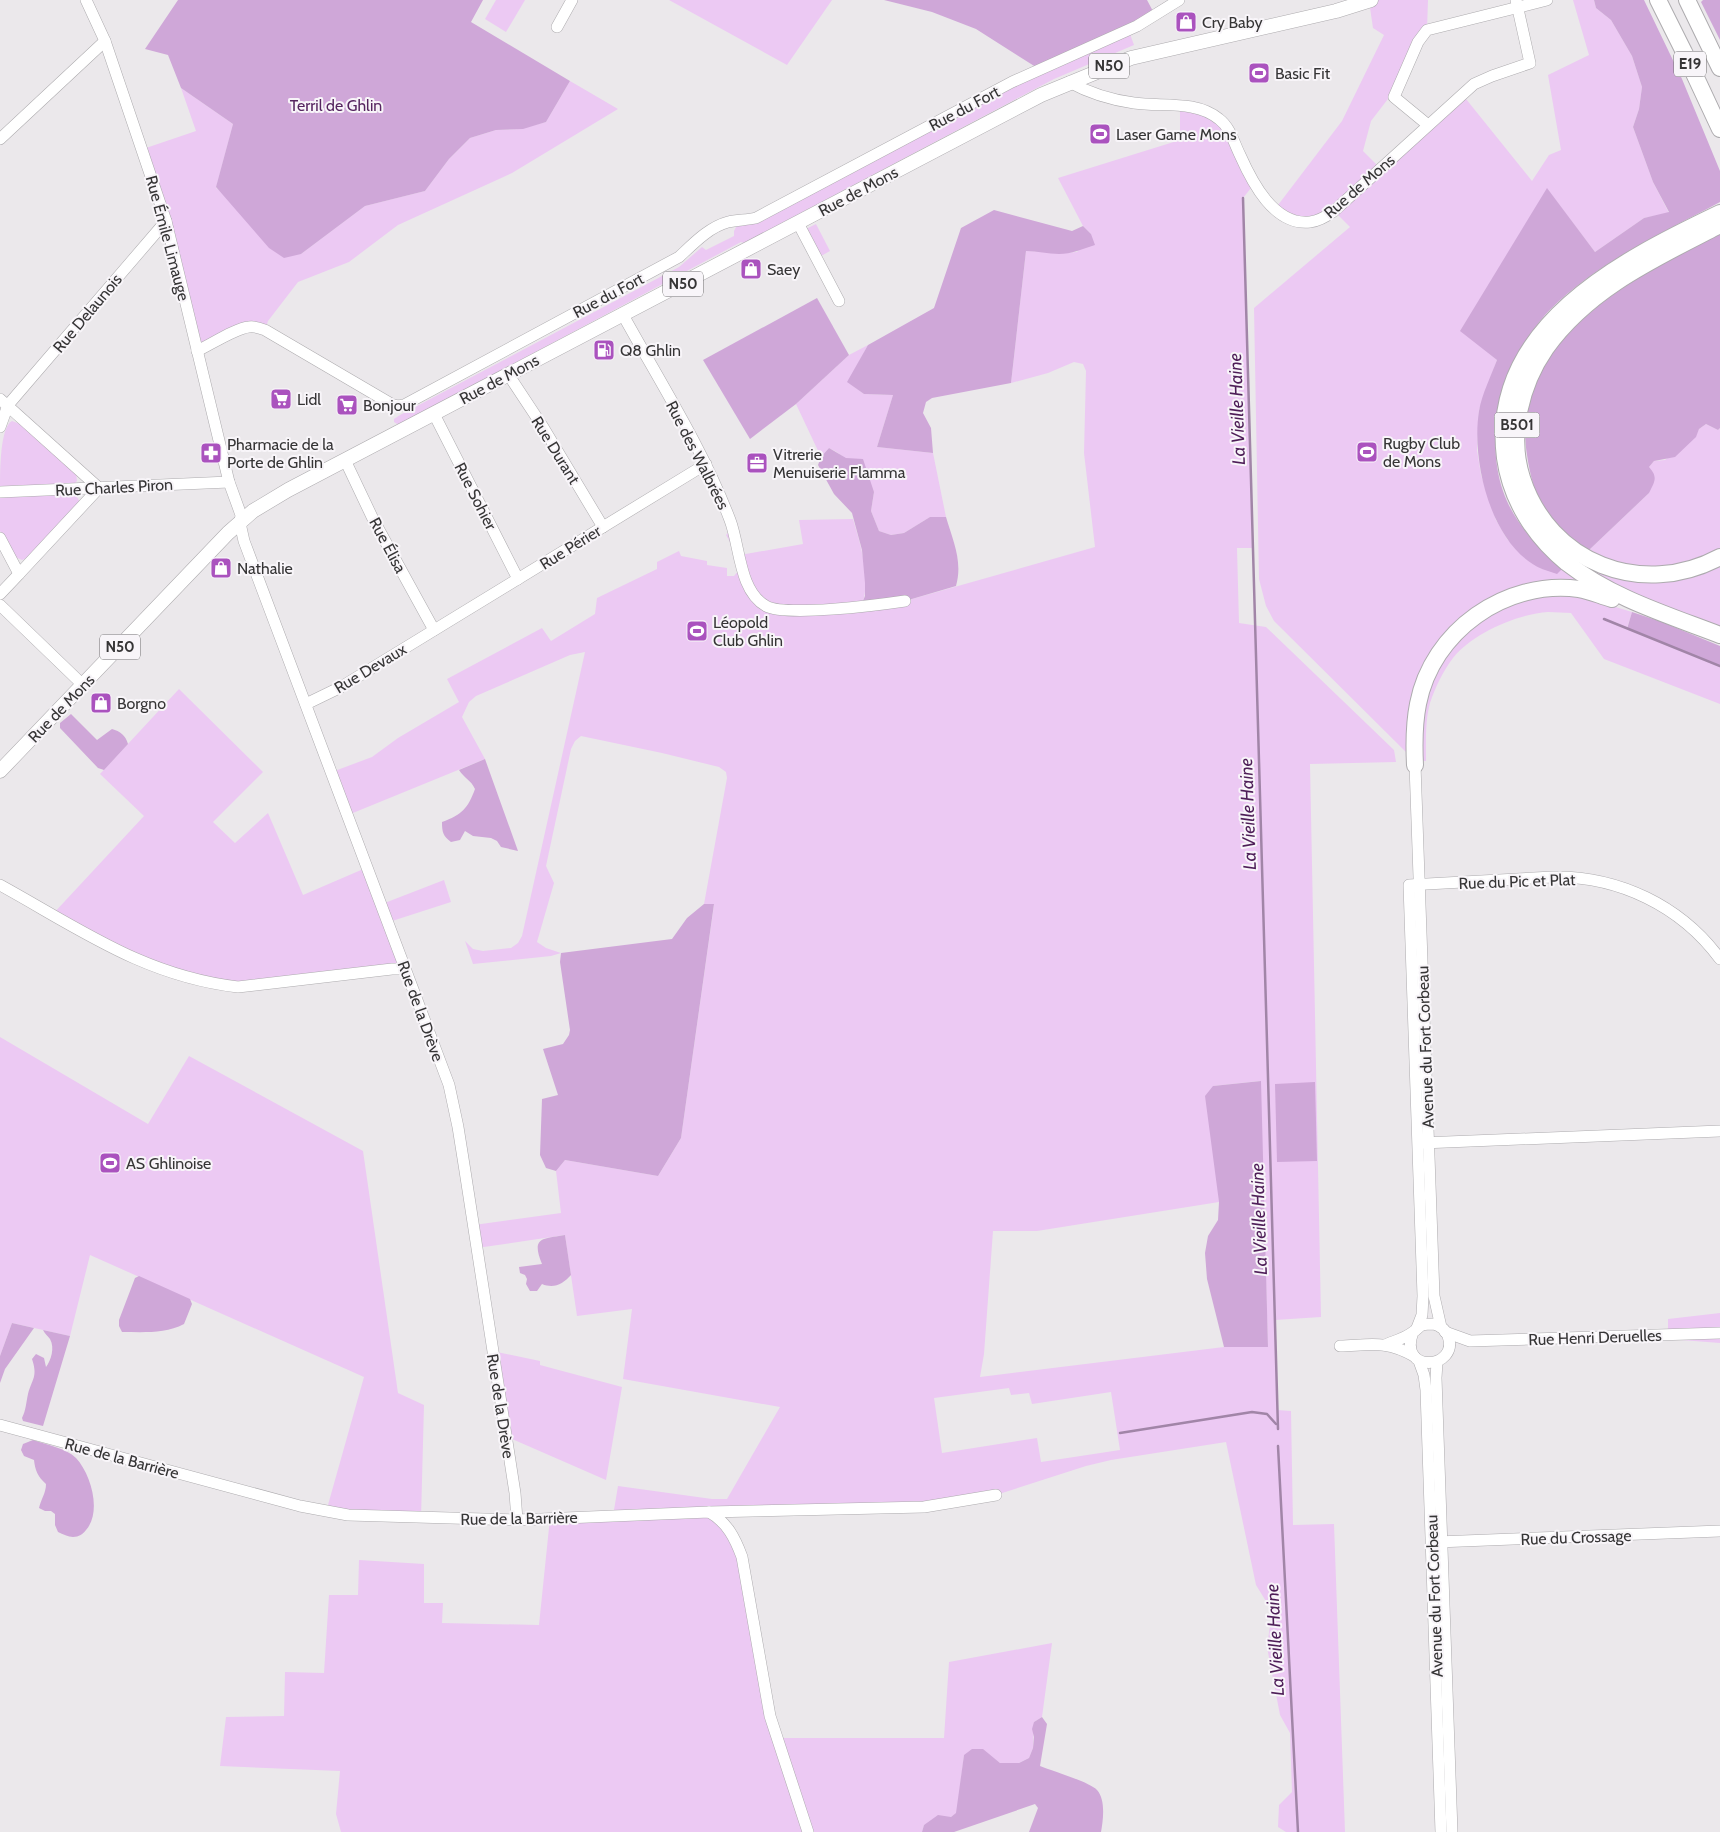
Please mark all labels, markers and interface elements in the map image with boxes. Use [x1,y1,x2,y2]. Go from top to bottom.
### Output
shop icon: Cry Baby [1174,10,1198,34]
place label: Cry Baby [1202,13,1263,32]
road number: E19 [1674,52,1706,76]
road number: N50 [1089,54,1129,78]
sports icon: Basic Fit [1247,61,1271,85]
place label: Basic Fit [1275,64,1331,83]
street label: Rue du Fort [926,82,1003,135]
park label: Terril de Ghlin [290,96,382,115]
sports icon: Laser Game Mons [1088,122,1112,146]
place label: Laser Game Mons [1116,125,1237,144]
street label: Rue de Mons [1320,150,1399,222]
street label: Rue de Mons [815,162,902,220]
street label: Rue Émile Limauge [142,173,193,303]
shop icon: Saey [739,257,763,281]
place label: Saey [767,260,800,279]
street label: Rue du Fort [570,269,647,322]
street label: Rue Delaunois [49,270,126,357]
road number: N50 [663,272,703,296]
fuel station icon: Q8 Ghlin [592,338,616,362]
place label: Q8 Ghlin [620,341,681,360]
street label: Rue de Mons [456,350,543,408]
water label: La Vieille Haine [1224,353,1250,465]
supermarket icon: Lidl [269,387,293,411]
place label: Lidl [297,390,321,409]
supermarket icon: Bonjour [335,393,359,417]
place label: Bonjour [363,396,417,415]
street label: Rue des Walbrées [662,398,733,513]
road number: B501 [1494,412,1540,438]
street label: Rue Durant [527,413,584,488]
place label: Rugby Club de Mons [1383,434,1460,471]
place label: Pharmacie de la Porte de Ghlin [227,435,334,472]
sports icon: Rugby Club de Mons [1355,440,1379,464]
pharmacy icon: Pharmacie de la Porte de Ghlin [199,441,223,465]
place label: Vitrerie Menuiserie Flamma [773,445,906,482]
office icon: Vitrerie Menuiserie Flamma [745,451,769,475]
street label: Rue Sohier [450,459,501,534]
street label: Rue Charles Piron [55,475,174,500]
street label: Rue Élisa [365,514,410,576]
street label: Rue Périer [536,521,605,574]
shop icon: Nathalie [209,556,233,580]
place label: Nathalie [237,559,293,578]
place label: Léopold Club Ghlin [713,613,783,650]
sports icon: Léopold Club Ghlin [685,619,709,643]
road number: N50 [100,634,140,660]
street label: Rue Devaux [331,639,410,697]
street label: Rue de Mons [24,670,99,746]
shop icon: Borgno [89,691,113,715]
place label: Borgno [117,694,166,713]
water label: La Vieille Haine [1235,758,1261,870]
street label: Rue du Pic et Plat [1458,870,1576,893]
street label: Rue de la Drève [394,958,448,1064]
street label: Avenue du Fort Corbeau [1413,966,1438,1128]
sports icon: AS Ghlinoise [98,1151,122,1175]
place label: AS Ghlinoise [126,1154,211,1173]
water label: La Vieille Haine [1246,1163,1272,1275]
street label: Rue Henri Deruelles [1528,1326,1662,1349]
street label: Rue de la Drève [483,1352,518,1460]
street label: Rue de la Barrière [63,1434,181,1483]
street label: Rue de la Barrière [460,1508,578,1529]
street label: Avenue du Fort Corbeau [1422,1515,1447,1677]
street label: Rue du Crossage [1520,1526,1632,1549]
water label: La Vieille Haine [1261,1584,1289,1696]

